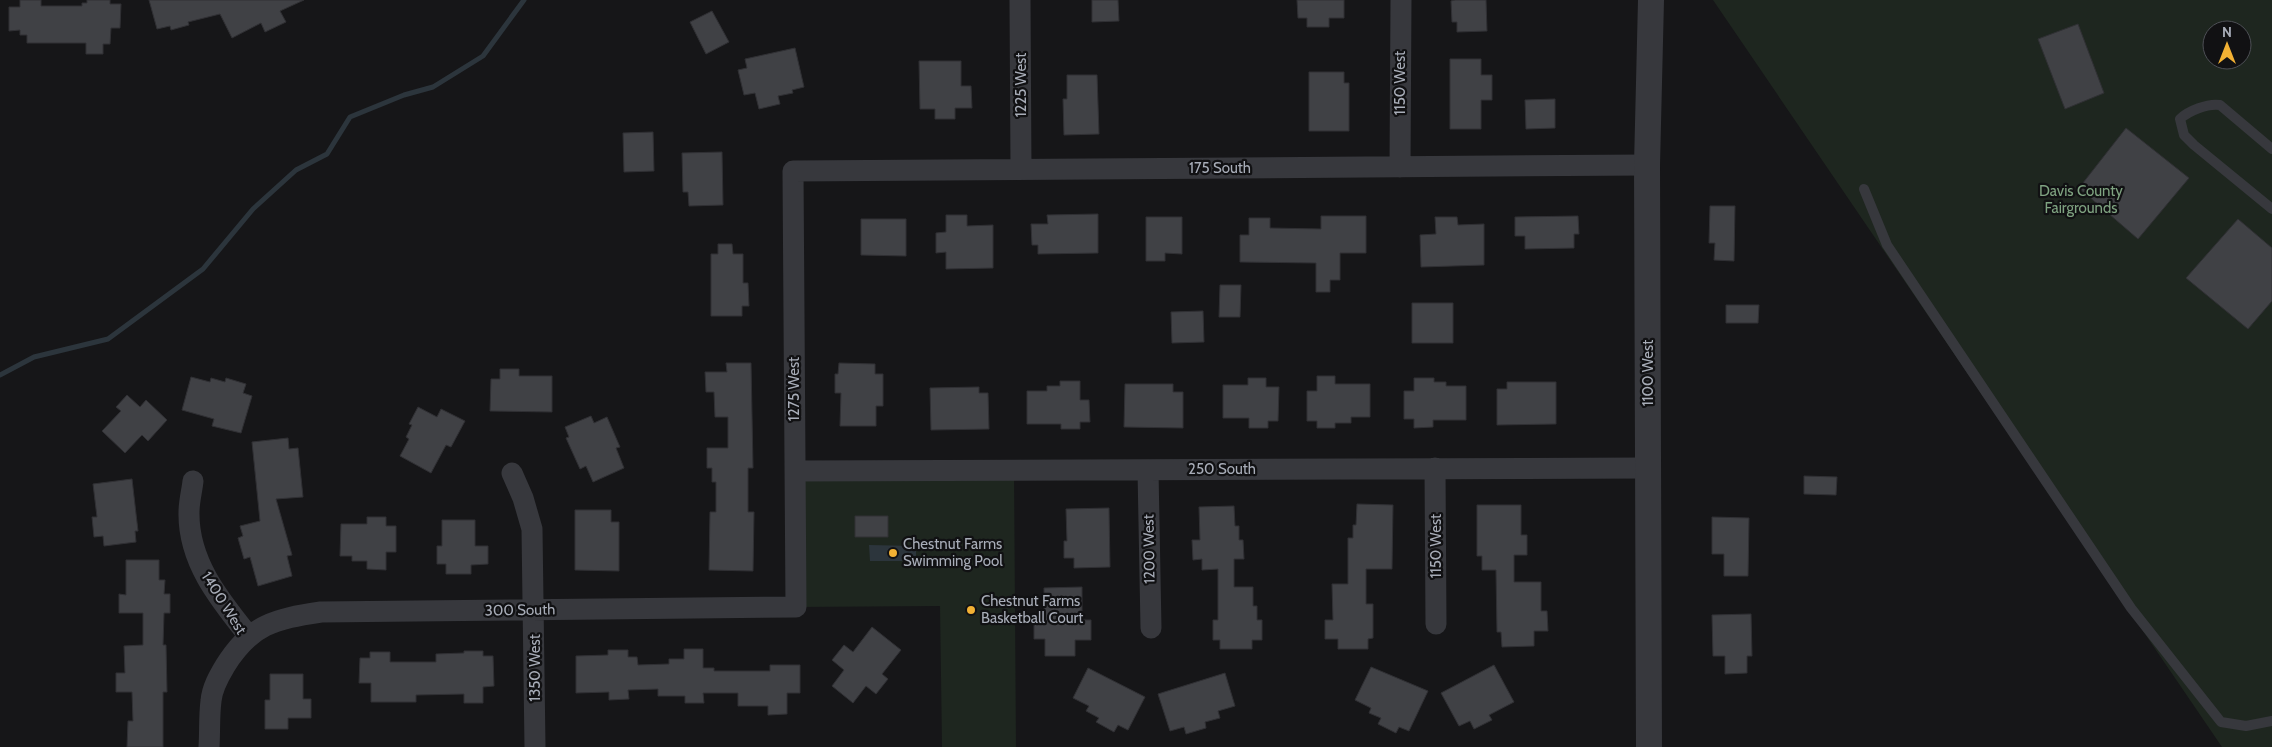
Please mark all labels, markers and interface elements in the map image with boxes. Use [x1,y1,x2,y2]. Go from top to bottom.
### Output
north arrow [2202,20,2252,70]
text: N [2222,23,2232,41]
street label: 1150 West [1391,51,1409,115]
street label: 1225 West [1012,53,1030,117]
street label: 175 South [1189,159,1251,177]
park label: Davis County Fairgrounds [2039,182,2123,217]
street label: 1100 West [1639,340,1657,406]
street label: 1275 West [785,357,803,421]
street label: 250 South [1188,460,1256,478]
street label: 1200 West [1139,514,1159,584]
street label: 1150 West [1427,514,1445,578]
place label: Chestnut Farms Swimming Pool [903,535,1003,570]
marker: Chestnut Farms Swimming Pool [887,547,899,559]
street label: 1400 West [198,568,250,638]
place label: Chestnut Farms Basketball Court [981,592,1083,627]
street label: 300 South [485,600,555,620]
marker: Chestnut Farms Basketball Court [965,604,977,616]
street label: 1350 West [526,634,544,702]

